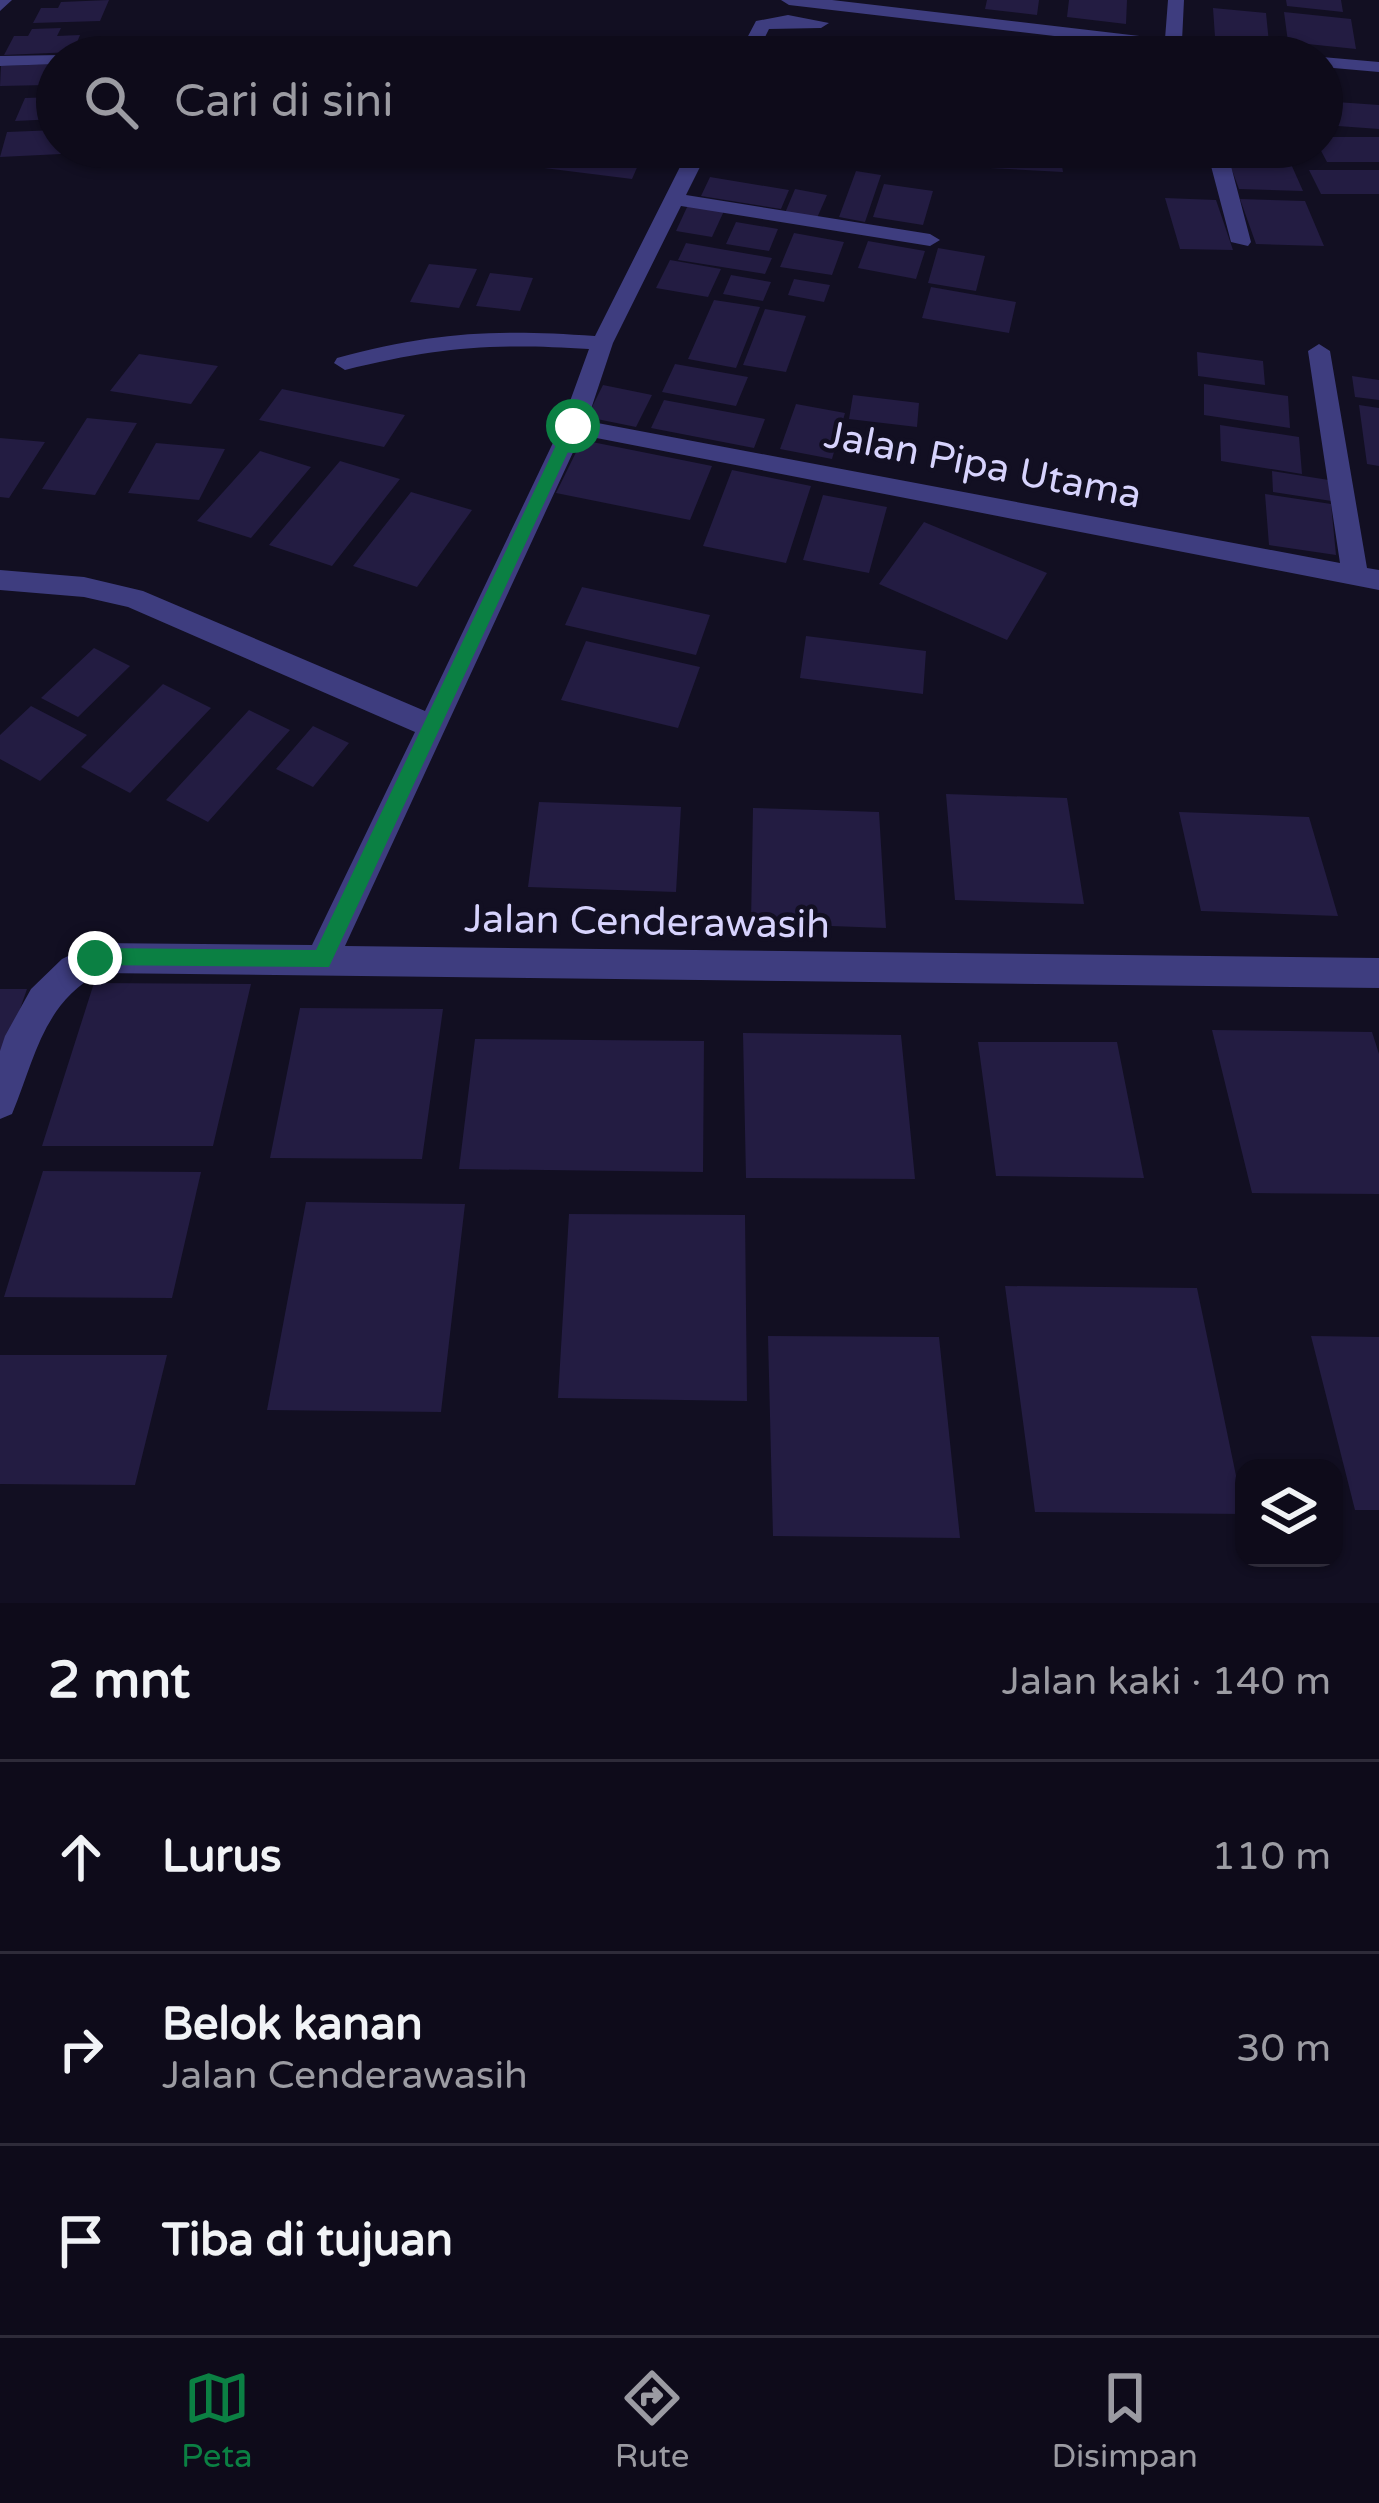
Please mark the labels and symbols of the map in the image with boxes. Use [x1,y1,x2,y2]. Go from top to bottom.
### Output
route start [546,399,600,453]
street label: Jalan Pipa Utama [821,411,1145,519]
street label: Jalan Cenderawasih [464,895,830,949]
route end [68,931,122,985]

